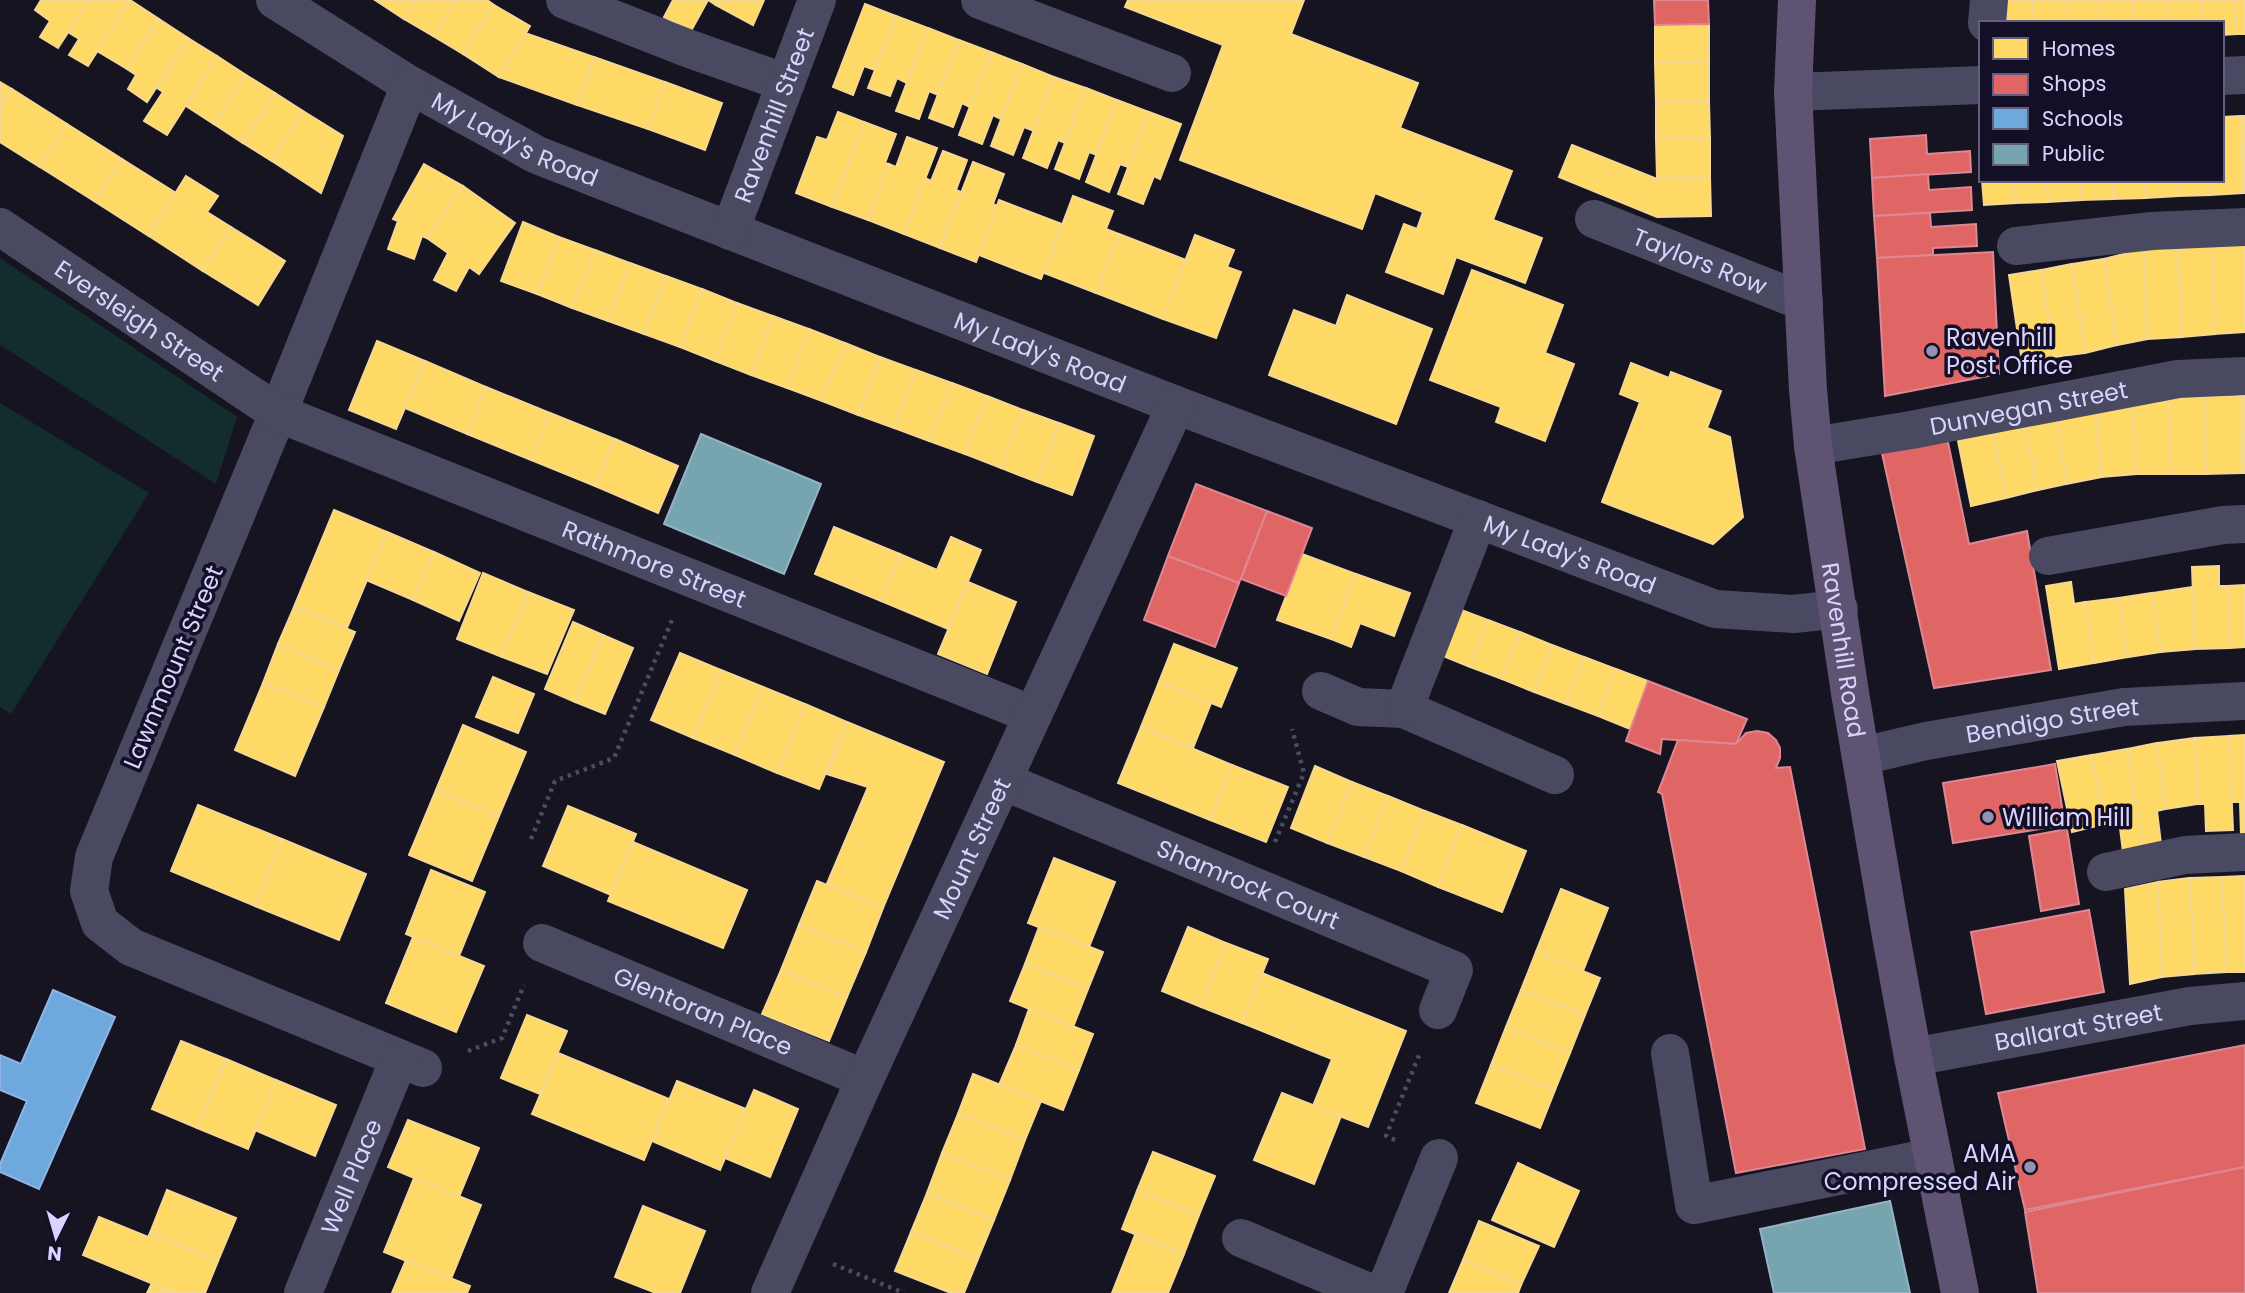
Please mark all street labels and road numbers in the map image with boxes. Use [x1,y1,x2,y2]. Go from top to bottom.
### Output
street label: Ravenhill Street [726,23,822,207]
street label: My Lady's Road [426,84,603,194]
street label: Taylors Row [1628,220,1772,302]
street label: Eversleigh Street [48,252,231,389]
street label: My Lady's Road [949,303,1131,400]
street label: Dunvegan Street [1927,373,2130,443]
street label: My Lady's Road [1479,506,1661,602]
street label: Rathmore Street [558,512,751,615]
street label: Lawnmount Street [115,560,231,774]
street label: Ravenhill Road [1814,560,1874,740]
street label: Bendigo Street [1963,690,2140,750]
street label: Mount Street [924,772,1018,925]
street label: Shamrock Court [1152,831,1345,937]
street label: Glentoran Place [609,959,798,1063]
street label: Ballarat Street [1992,995,2165,1058]
street label: Well Place [312,1114,389,1239]

